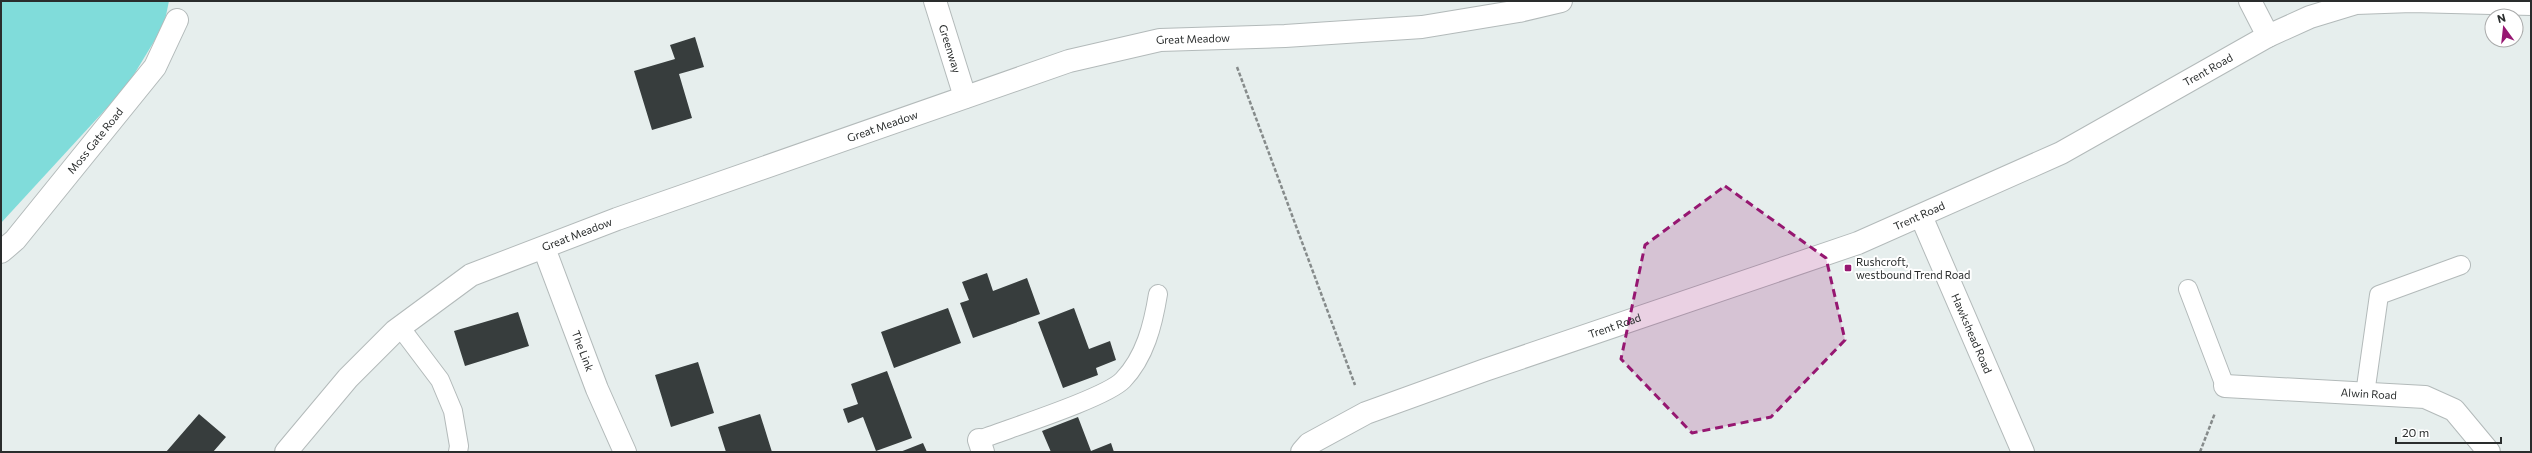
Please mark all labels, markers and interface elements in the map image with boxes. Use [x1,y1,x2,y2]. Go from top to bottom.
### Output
north arrow [2484,8,2524,48]
text: N [2496,11,2507,25]
street label: Greenway [937,23,964,75]
street label: Great Meadow [1154,31,1230,47]
street label: Trent Road [2181,50,2235,89]
street label: Moss Gate Road [64,105,125,176]
street label: Great Meadow [845,107,920,144]
street label: Trent Road [1891,198,1947,232]
street label: Great Meadow [540,214,614,253]
place label: Rushcroft, westbound Trend Road [1856,255,1970,281]
marker: Rushcroft, westbound Trend Road [1843,263,1853,273]
street label: Hawkshead Road [1949,291,1995,375]
street label: Trent Road [1586,310,1643,340]
street label: The Link [570,329,597,373]
street label: Alwin Road [2340,385,2397,401]
scale bar [2396,419,2501,445]
text: 20 m [2402,425,2429,439]

